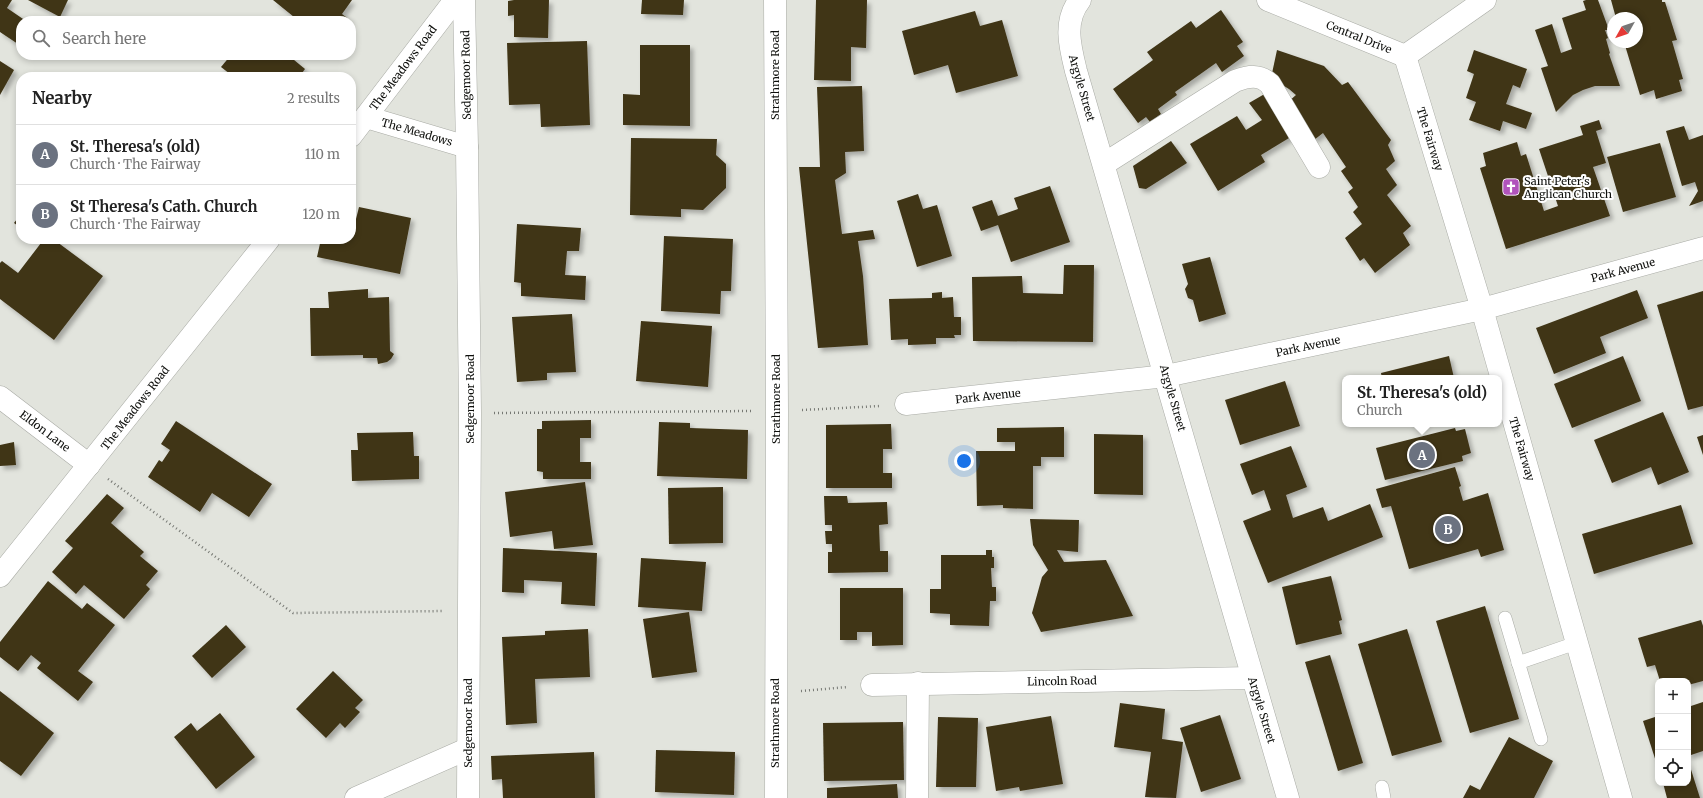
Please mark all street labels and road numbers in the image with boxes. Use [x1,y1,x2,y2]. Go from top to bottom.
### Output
street label: Central Drive [1324,17,1394,57]
street label: The Meadows Road [366,22,440,113]
street label: Sedgemoor Road [458,30,474,120]
street label: Strathmore Road [768,30,782,120]
street label: Argyle Street [1066,52,1098,124]
street label: The Fairway [1414,106,1446,173]
street label: The Meadows [380,115,454,149]
street label: Park Avenue [1589,255,1657,285]
street label: Park Avenue [1274,332,1342,360]
street label: Sedgemoor Road [463,354,477,444]
street label: Strathmore Road [769,354,783,444]
street label: Argyle Street [1157,362,1189,434]
street label: The Meadows Road [98,363,172,453]
street label: Park Avenue [955,386,1022,406]
street label: Eldon Lane [17,407,73,455]
street label: The Fairway [1506,416,1538,483]
street label: Lincoln Road [1027,673,1097,689]
street label: Argyle Street [1245,674,1279,746]
street label: Sedgemoor Road [461,678,475,768]
street label: Strathmore Road [768,678,782,768]

